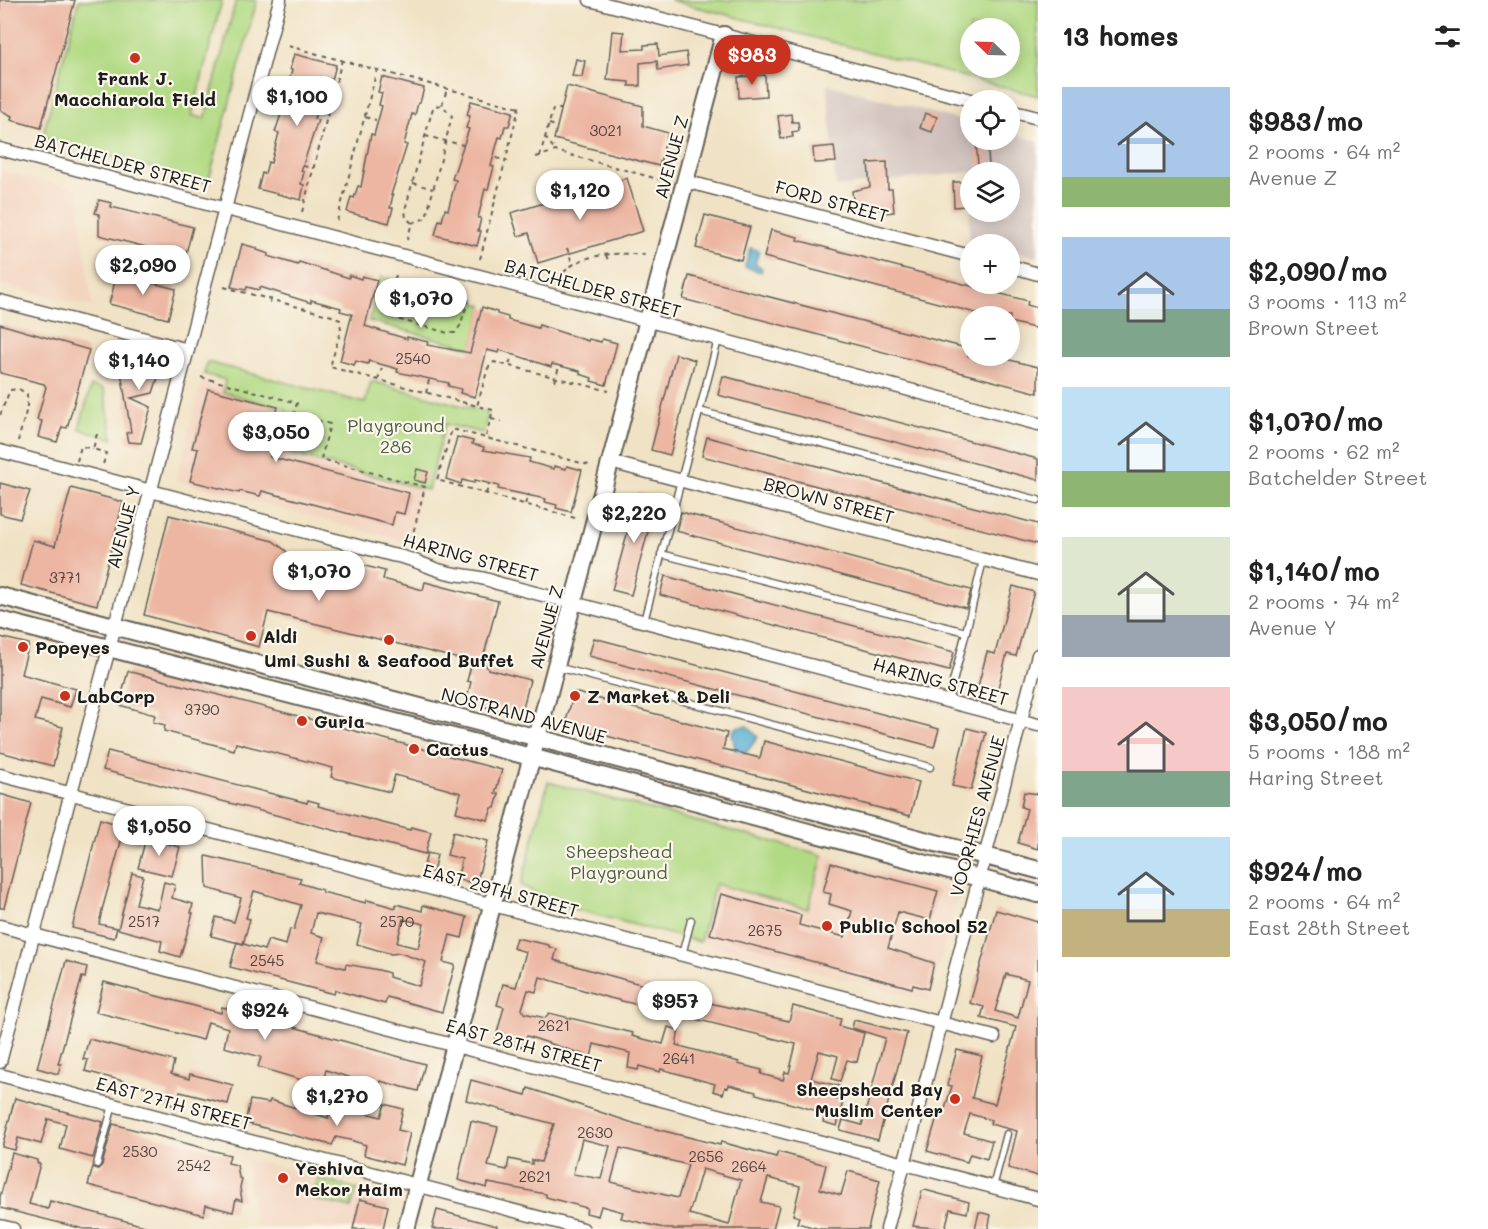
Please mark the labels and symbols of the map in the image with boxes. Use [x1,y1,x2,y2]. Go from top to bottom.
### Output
north arrow [960,18,1020,78]
pin: $983 [716,35,788,86]
marker: Frank J. Macchiarola Field [128,51,142,65]
place label: Frank J. Macchiarola Field [54,66,216,111]
pin: $1,100 [248,76,346,127]
street label: AVENUE Z [648,113,694,201]
house number: 3021 [589,120,623,140]
street label: BATCHELDER STREET [32,128,214,198]
pin: $1,120 [531,170,629,221]
street label: FORD STREET [773,174,891,228]
pin: $2,090 [94,245,192,296]
street label: BATCHELDER STREET [502,253,684,323]
pin: $1,070 [372,278,470,329]
pin: $1,140 [90,340,188,391]
house number: 2540 [395,348,431,368]
pin: $3,050 [227,412,325,463]
park label: Playground 286 [347,413,445,458]
street label: BROWN STREET [761,471,897,529]
street label: AVENUE Y [100,483,146,571]
pin: $2,220 [585,493,683,544]
street label: HARING STREET [401,527,541,587]
pin: $1,070 [270,551,368,602]
house number: 3771 [49,567,81,587]
street label: AVENUE Z [523,583,569,671]
place label: Aldi [263,624,298,648]
marker: Aldi [244,629,258,643]
marker: Umi Sushi & Seafood Buffet [382,633,396,647]
place label: Popeyes [35,635,110,659]
marker: Popeyes [16,640,30,654]
place label: Umi Sushi & Seafood Buffet [264,648,514,672]
street label: HARING STREET [871,651,1011,711]
street label: NOSTRAND AVENUE [439,681,609,749]
place label: LabCorp [77,684,155,708]
place label: Z Market & Deli [587,684,731,708]
marker: LabCorp [58,689,72,703]
marker: Z Market & Deli [568,689,582,703]
house number: 3790 [184,699,220,719]
place label: Guria [314,709,365,733]
marker: Guria [295,714,309,728]
street label: VOORHIES AVENUE [944,733,1010,899]
place label: Cactus [426,737,489,761]
marker: Cactus [407,742,421,756]
pin: $1,050 [110,806,208,857]
park label: Sheepshead Playground [566,839,672,884]
street label: EAST 29TH STREET [420,858,582,922]
house number: 2517 [128,911,160,931]
house number: 2570 [380,911,414,931]
place label: Public School 52 [839,914,988,938]
marker: Public School 52 [820,919,834,933]
house number: 2675 [748,920,782,940]
house number: 2545 [250,950,284,970]
pin: $957 [639,981,711,1032]
pin: $924 [229,990,301,1041]
street label: EAST 28TH STREET [443,1013,605,1077]
house number: 2621 [538,1015,570,1035]
house number: 2641 [663,1048,695,1068]
street label: EAST 27TH STREET [94,1071,254,1135]
pin: $1,270 [288,1076,386,1127]
place label: Sheepshead Bay Muslim Center [796,1077,943,1122]
marker: Sheepshead Bay Muslim Center [948,1092,962,1106]
house number: 2630 [577,1122,613,1142]
house number: 2530 [122,1141,158,1161]
house number: 2656 [688,1146,724,1166]
house number: 2542 [177,1155,211,1175]
place label: Yeshiva Mekor Haim [295,1156,403,1201]
house number: 2664 [731,1156,767,1176]
house number: 2621 [519,1166,551,1186]
marker: Yeshiva Mekor Haim [276,1171,290,1185]

